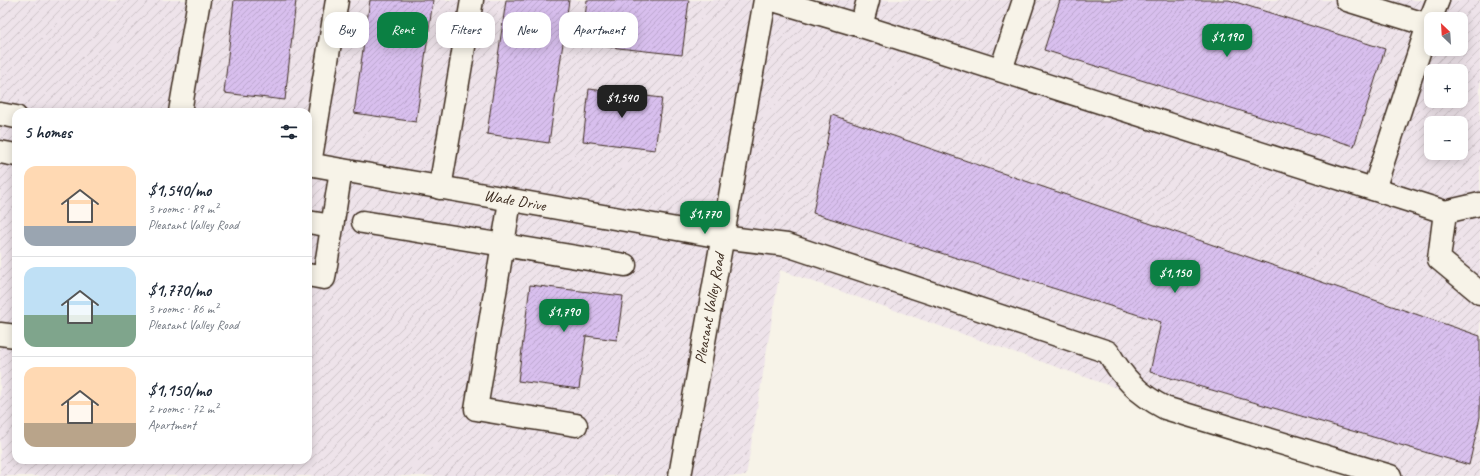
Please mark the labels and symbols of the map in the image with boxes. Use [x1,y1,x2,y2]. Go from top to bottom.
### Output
north arrow [1424,12,1468,56]
pin: $1,190 [1194,24,1260,58]
pin: $1,540 [589,85,655,119]
street label: Wade Drive [482,185,549,216]
pin: $1,770 [672,201,738,235]
street label: Pleasant Valley Road [690,249,730,365]
pin: $1,150 [1142,260,1208,294]
pin: $1,790 [531,299,597,333]

